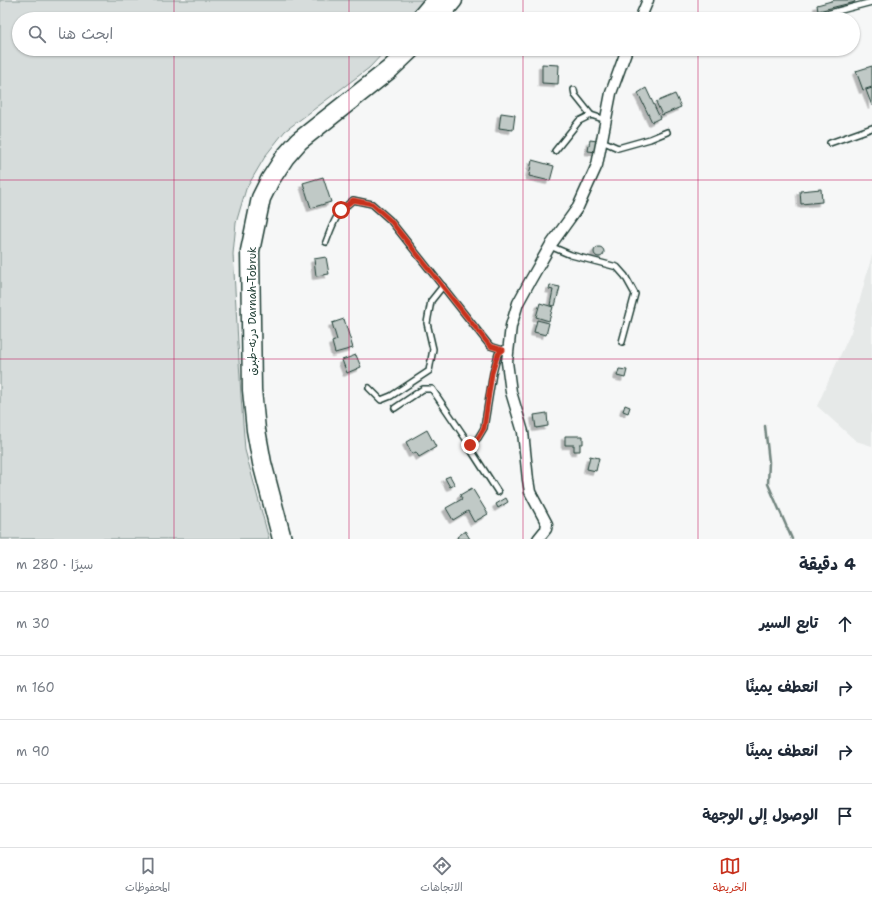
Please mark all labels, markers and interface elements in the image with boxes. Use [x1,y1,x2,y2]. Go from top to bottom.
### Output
search box [12,12,860,56]
icon: search [26,23,48,45]
text: ابحث هنا [58,24,113,44]
route start [332,201,350,219]
street label: درنه-طبرق Darnah-Tobruk [245,247,260,375]
route end [461,436,479,454]
text: 4 دقيقة [799,553,856,575]
text: سيرًا · 280 m [16,556,93,573]
text: تابع السير [759,613,818,633]
icon: ahead [834,613,856,635]
text: 30 m [16,615,50,632]
text: انعطف يمينًا [746,677,818,697]
icon: right [834,677,856,699]
text: 160 m [16,679,55,696]
text: انعطف يمينًا [746,741,818,761]
icon: right [834,741,856,763]
text: 90 m [16,743,50,760]
text: الوصول إلى الوجهة [702,805,818,825]
icon: arrive [834,805,856,827]
tab: المحفوظات [125,855,170,897]
tab: الاتجاهات [420,855,463,897]
tab: الخريطة [713,855,747,897]

